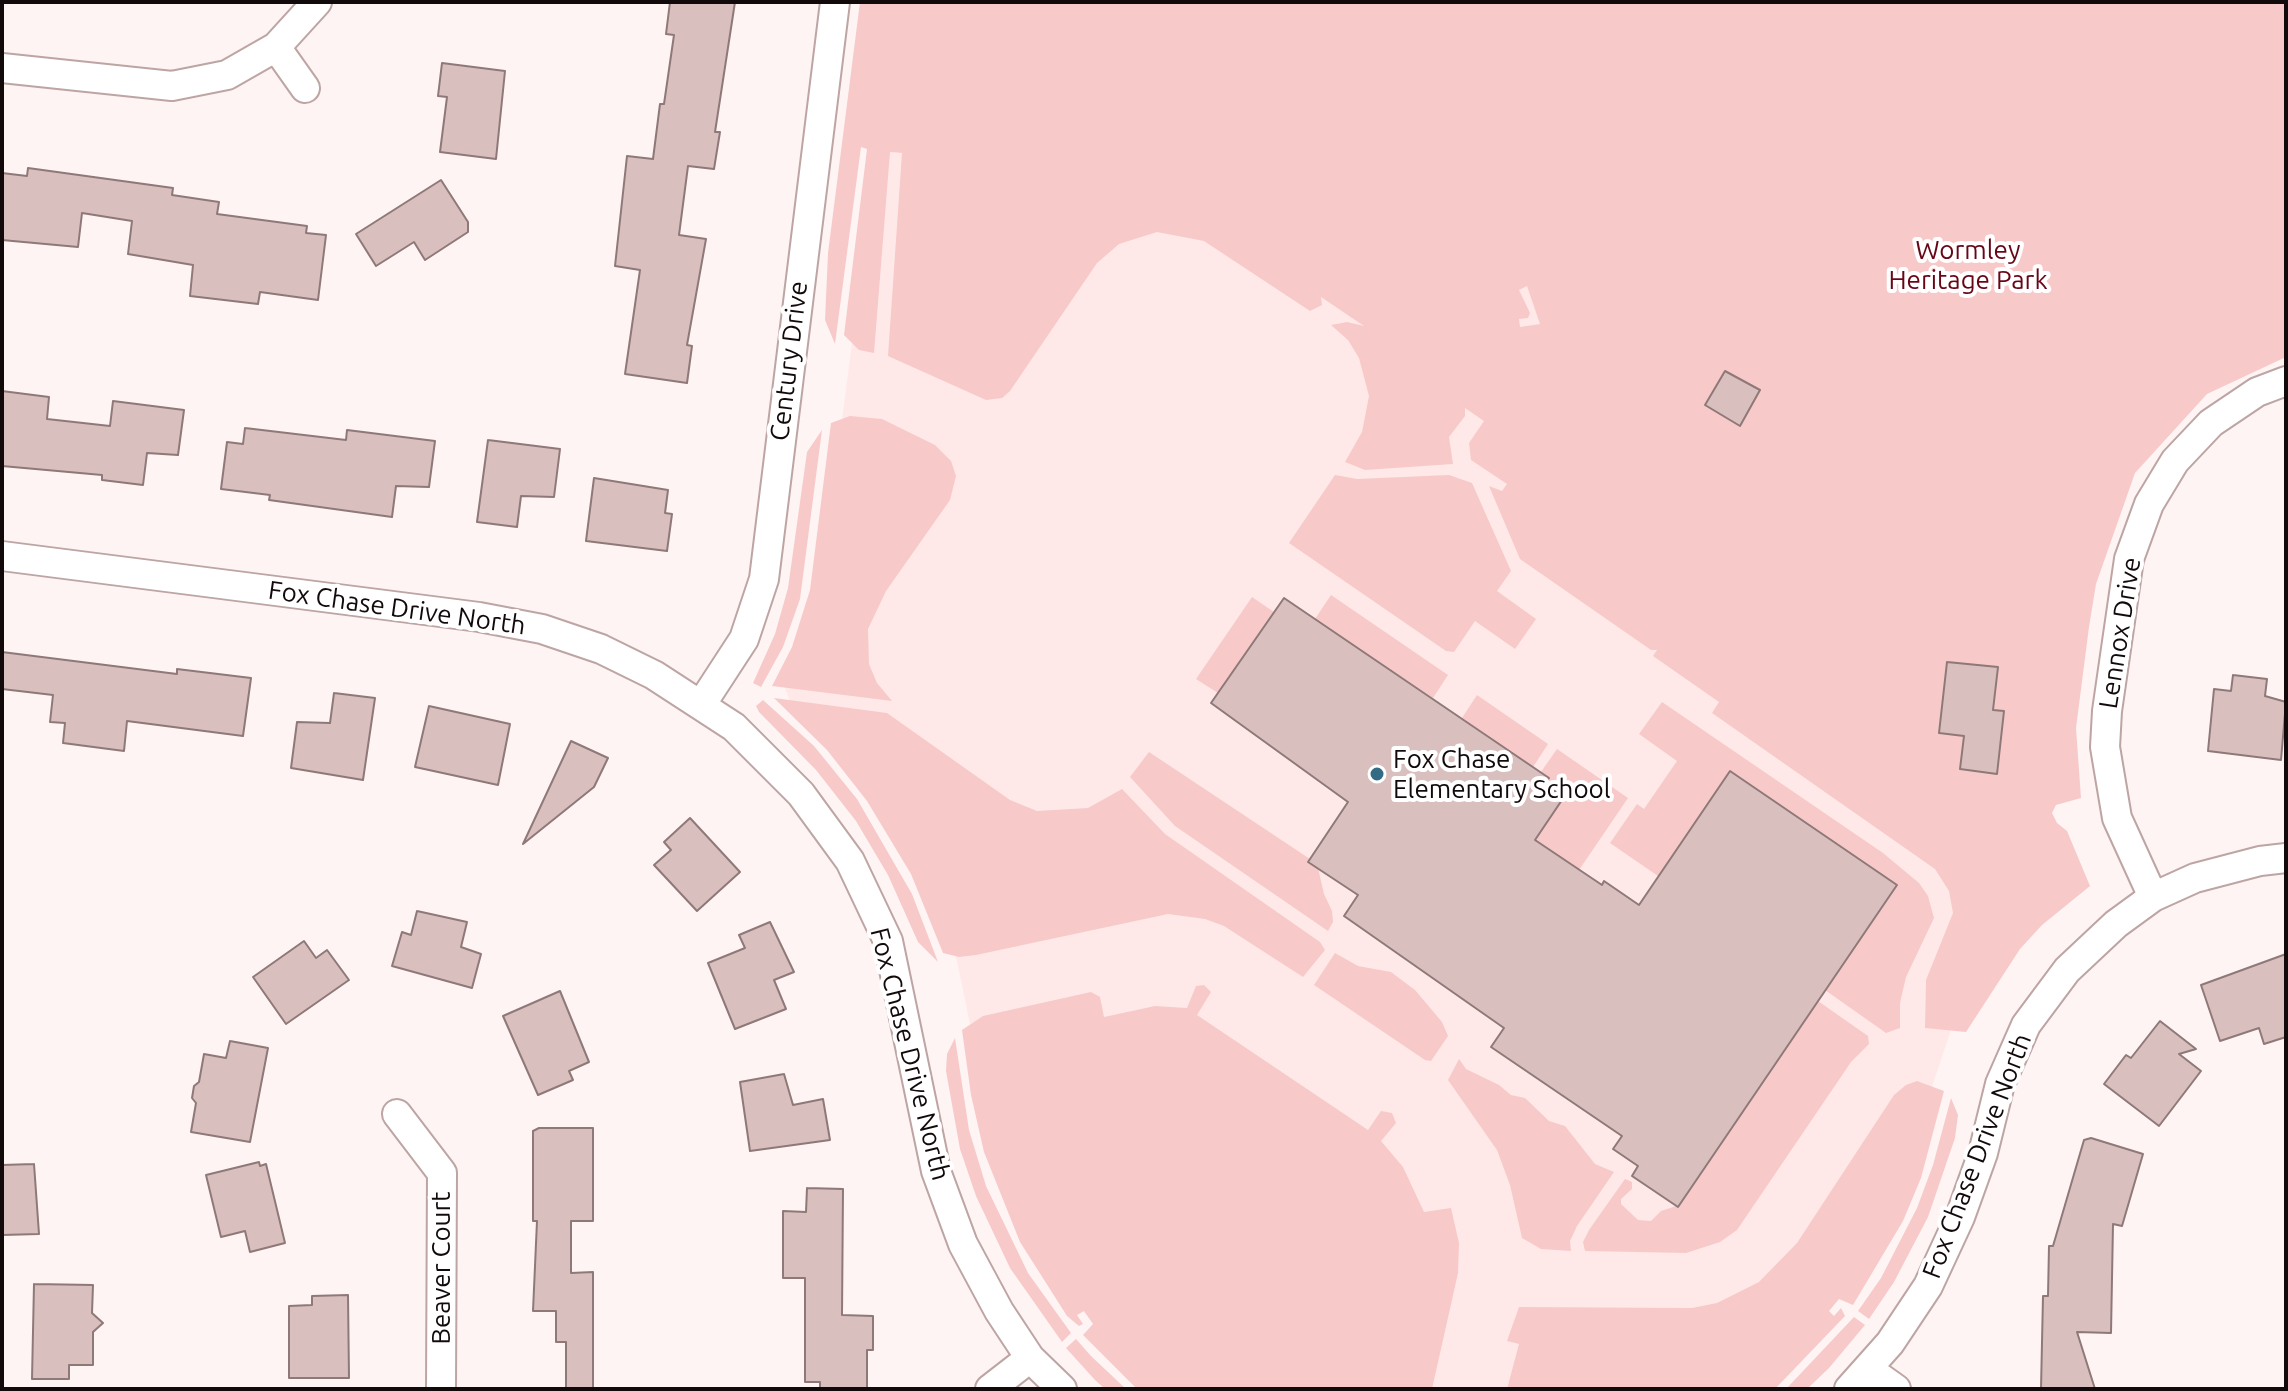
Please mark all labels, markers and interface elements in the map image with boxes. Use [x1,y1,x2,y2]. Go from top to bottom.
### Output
park label: Wormley Heritage Park [1888,234,2048,296]
street label: Century Drive [764,279,814,443]
street label: Lennox Drive [2093,555,2147,711]
street label: Fox Chase Drive North [266,574,528,642]
place label: Fox Chase Elementary School [1393,743,1611,804]
marker: Fox Chase Elementary School [1368,765,1386,783]
street label: Fox Chase Drive North [863,924,957,1184]
street label: Fox Chase Drive North [1916,1029,2038,1283]
street label: Beaver Court [425,1191,457,1345]

